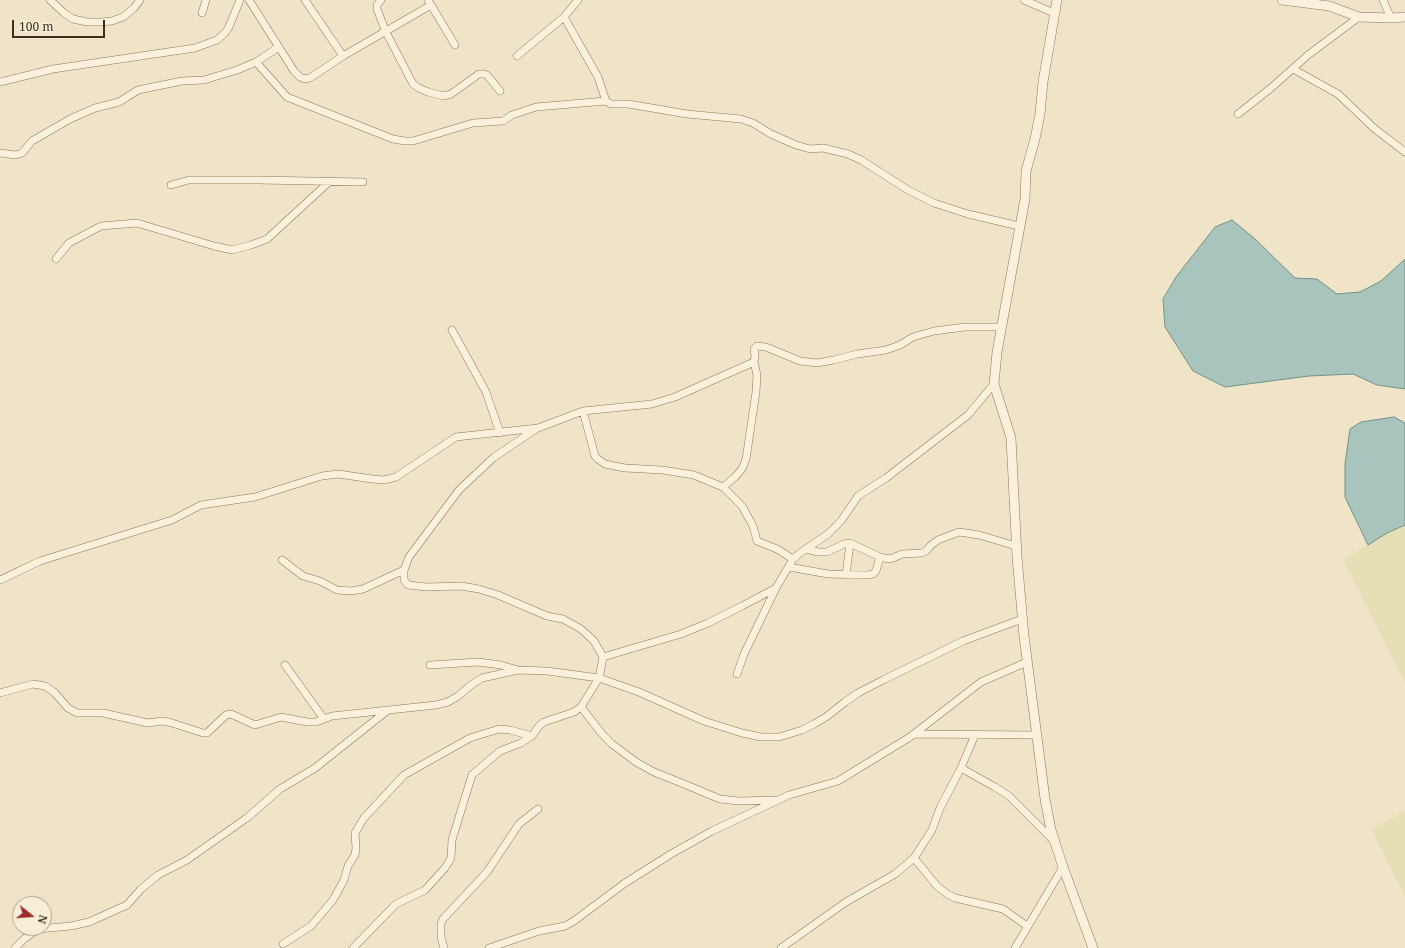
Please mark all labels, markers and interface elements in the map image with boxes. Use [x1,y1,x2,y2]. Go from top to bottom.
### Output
scale bar [14,12,107,38]
text: 100 m [19,18,54,35]
north arrow [12,896,52,936]
text: N [35,913,51,926]

